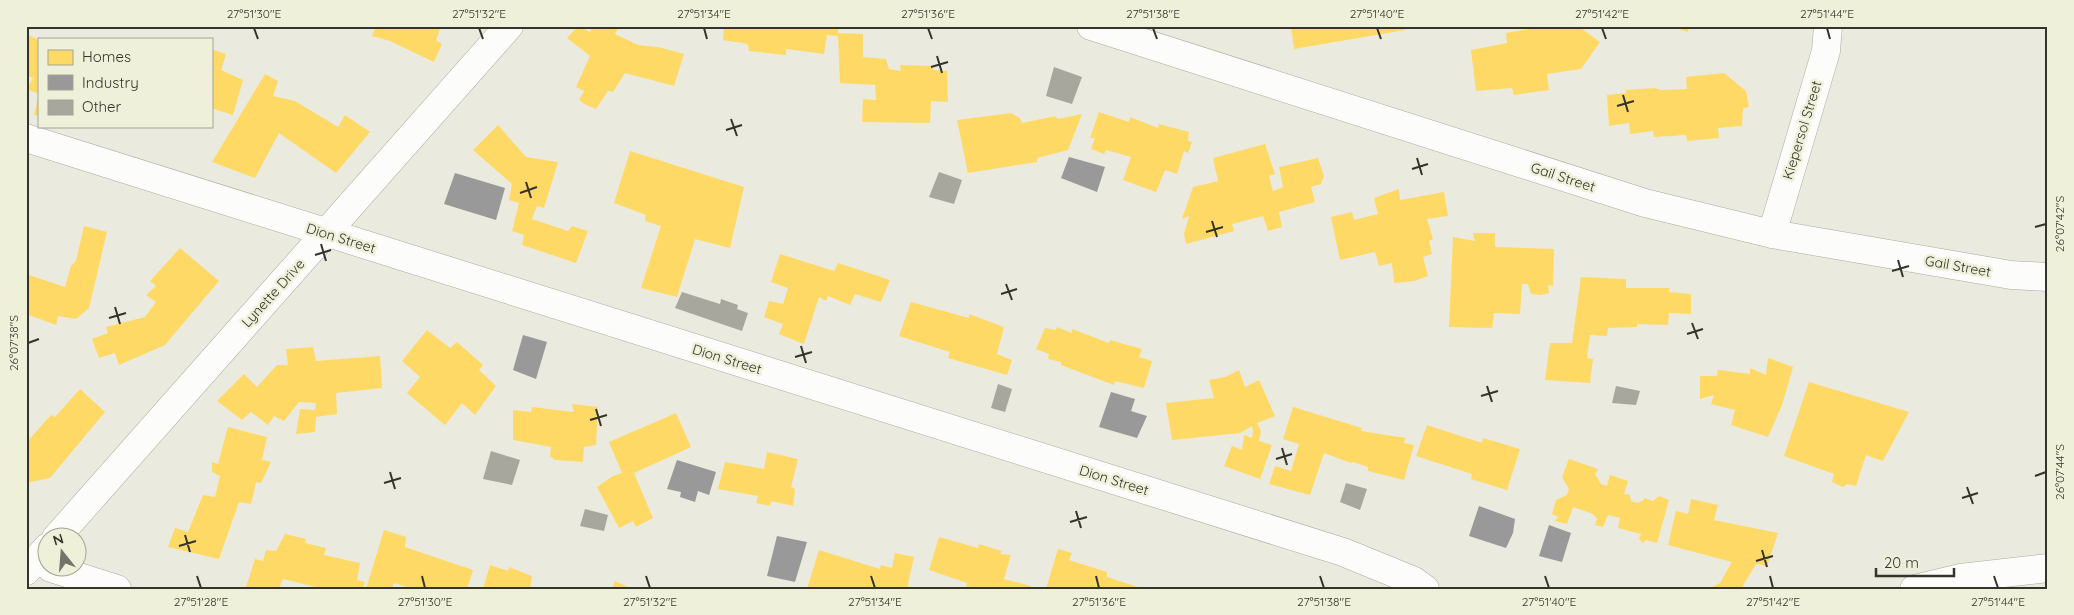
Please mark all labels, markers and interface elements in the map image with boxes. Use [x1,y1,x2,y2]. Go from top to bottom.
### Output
text: 27°51'30"E [227,6,282,21]
text: 27°51'32"E [452,6,506,21]
text: 27°51'34"E [677,6,731,21]
text: 27°51'36"E [901,6,955,21]
text: 27°51'38"E [1126,6,1180,21]
text: 27°51'40"E [1350,6,1405,21]
text: 27°51'42"E [1575,6,1629,21]
text: 27°51'44"E [1800,6,1854,21]
legend [38,38,212,128]
text: Homes [82,47,131,66]
text: Industry [82,73,139,92]
street label: Kiepersol Street [1778,78,1826,182]
text: Other [82,97,122,116]
street label: Gail Street [1528,158,1598,196]
text: 26°07'42"S [2052,196,2067,252]
street label: Dion Street [304,219,378,257]
street label: Gail Street [1924,251,1993,281]
street label: Lynette Drive [238,255,309,331]
text: 26°07'38"S [6,315,21,371]
street label: Dion Street [690,340,764,378]
text: 26°07'44"S [2052,444,2067,500]
street label: Dion Street [1077,461,1151,499]
north arrow [38,528,88,578]
text: N [51,529,66,550]
scale bar [1876,545,1954,577]
text: 20 m [1884,553,1919,572]
text: 27°51'28"E [174,594,228,609]
text: 27°51'30"E [398,594,453,609]
text: 27°51'32"E [623,594,677,609]
text: 27°51'34"E [848,594,902,609]
text: 27°51'36"E [1072,594,1126,609]
text: 27°51'38"E [1297,594,1351,609]
text: 27°51'40"E [1522,594,1577,609]
text: 27°51'42"E [1746,594,1800,609]
text: 27°51'44"E [1971,594,2025,609]

